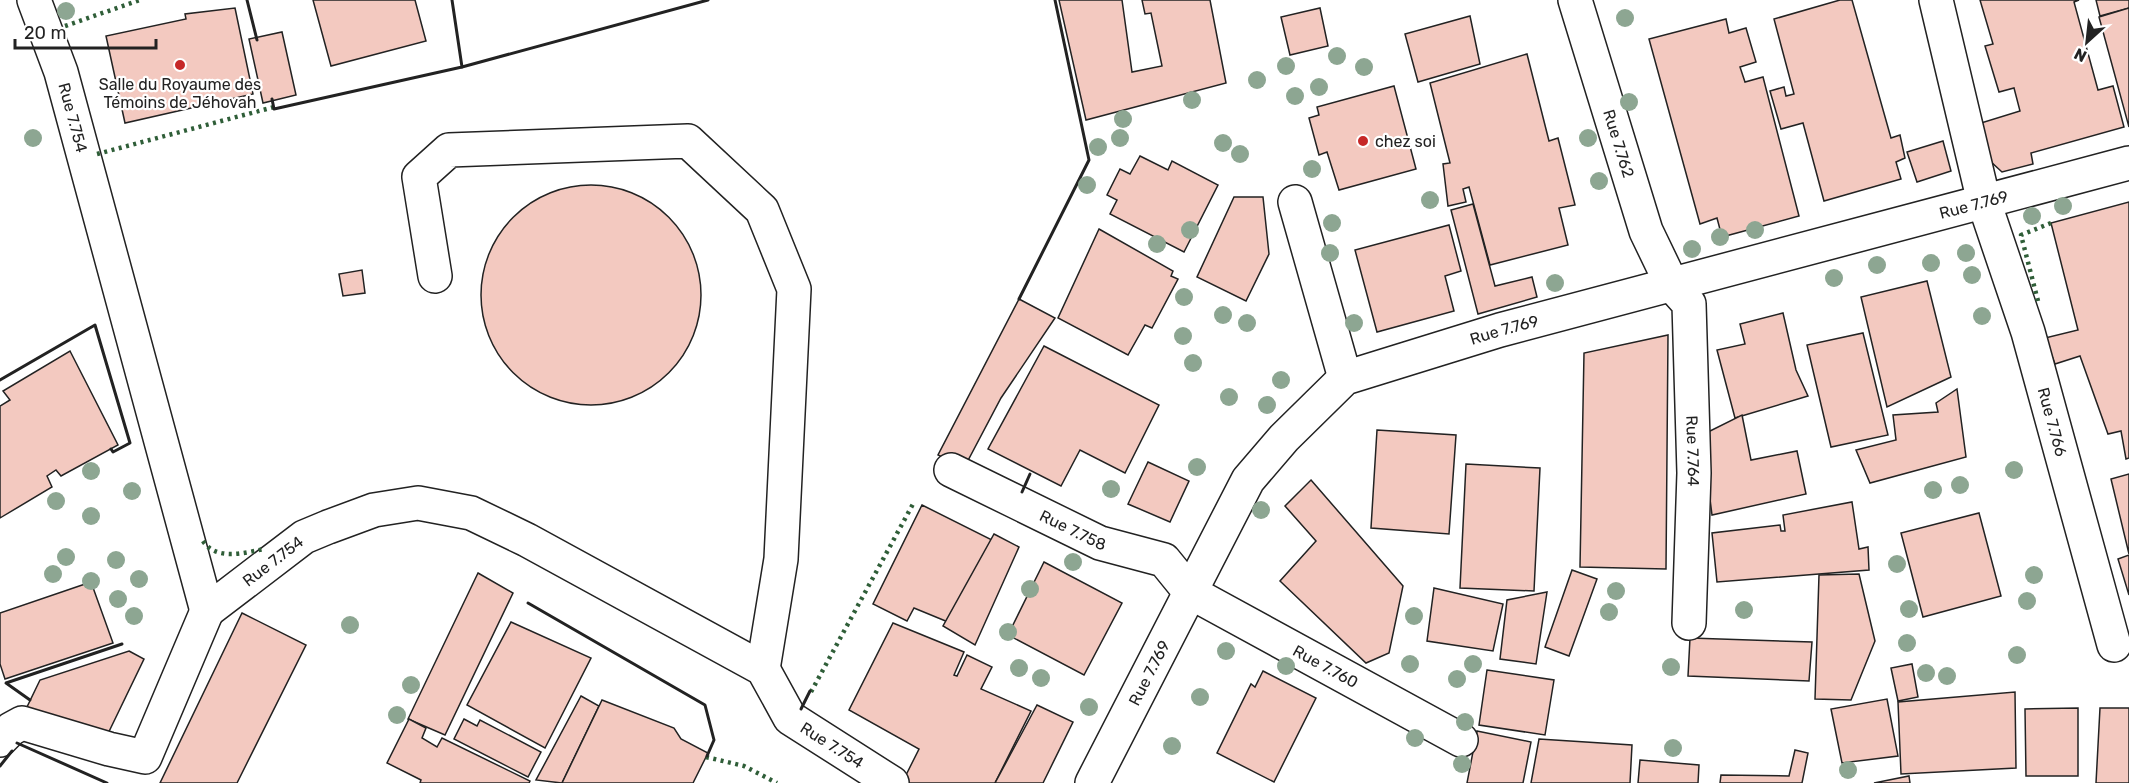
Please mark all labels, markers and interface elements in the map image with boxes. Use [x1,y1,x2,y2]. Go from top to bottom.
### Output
scale bar [15,12,156,50]
north arrow [2057,12,2117,72]
text: 20 m [24,22,66,44]
text: N [2071,44,2090,66]
marker: Salle du Royaume des Témoins de Jéhovah [173,58,187,72]
place label: Salle du Royaume des Témoins de Jéhovah [99,75,261,112]
street label: Rue 7.754 [55,81,92,154]
street label: Rue 7.762 [1600,107,1639,180]
place label: chez soi [1375,132,1436,151]
marker: chez soi [1356,134,1370,148]
street label: Rue 7.769 [1937,186,2010,222]
street label: Rue 7.769 [1467,311,1540,348]
street label: Rue 7.766 [2034,385,2071,459]
street label: Rue 7.764 [1683,415,1704,487]
street label: Rue 7.758 [1037,506,1108,554]
street label: Rue 7.754 [239,532,307,590]
street label: Rue 7.769 [1124,637,1173,708]
street label: Rue 7.760 [1290,641,1362,692]
street label: Rue 7.754 [797,718,868,772]

